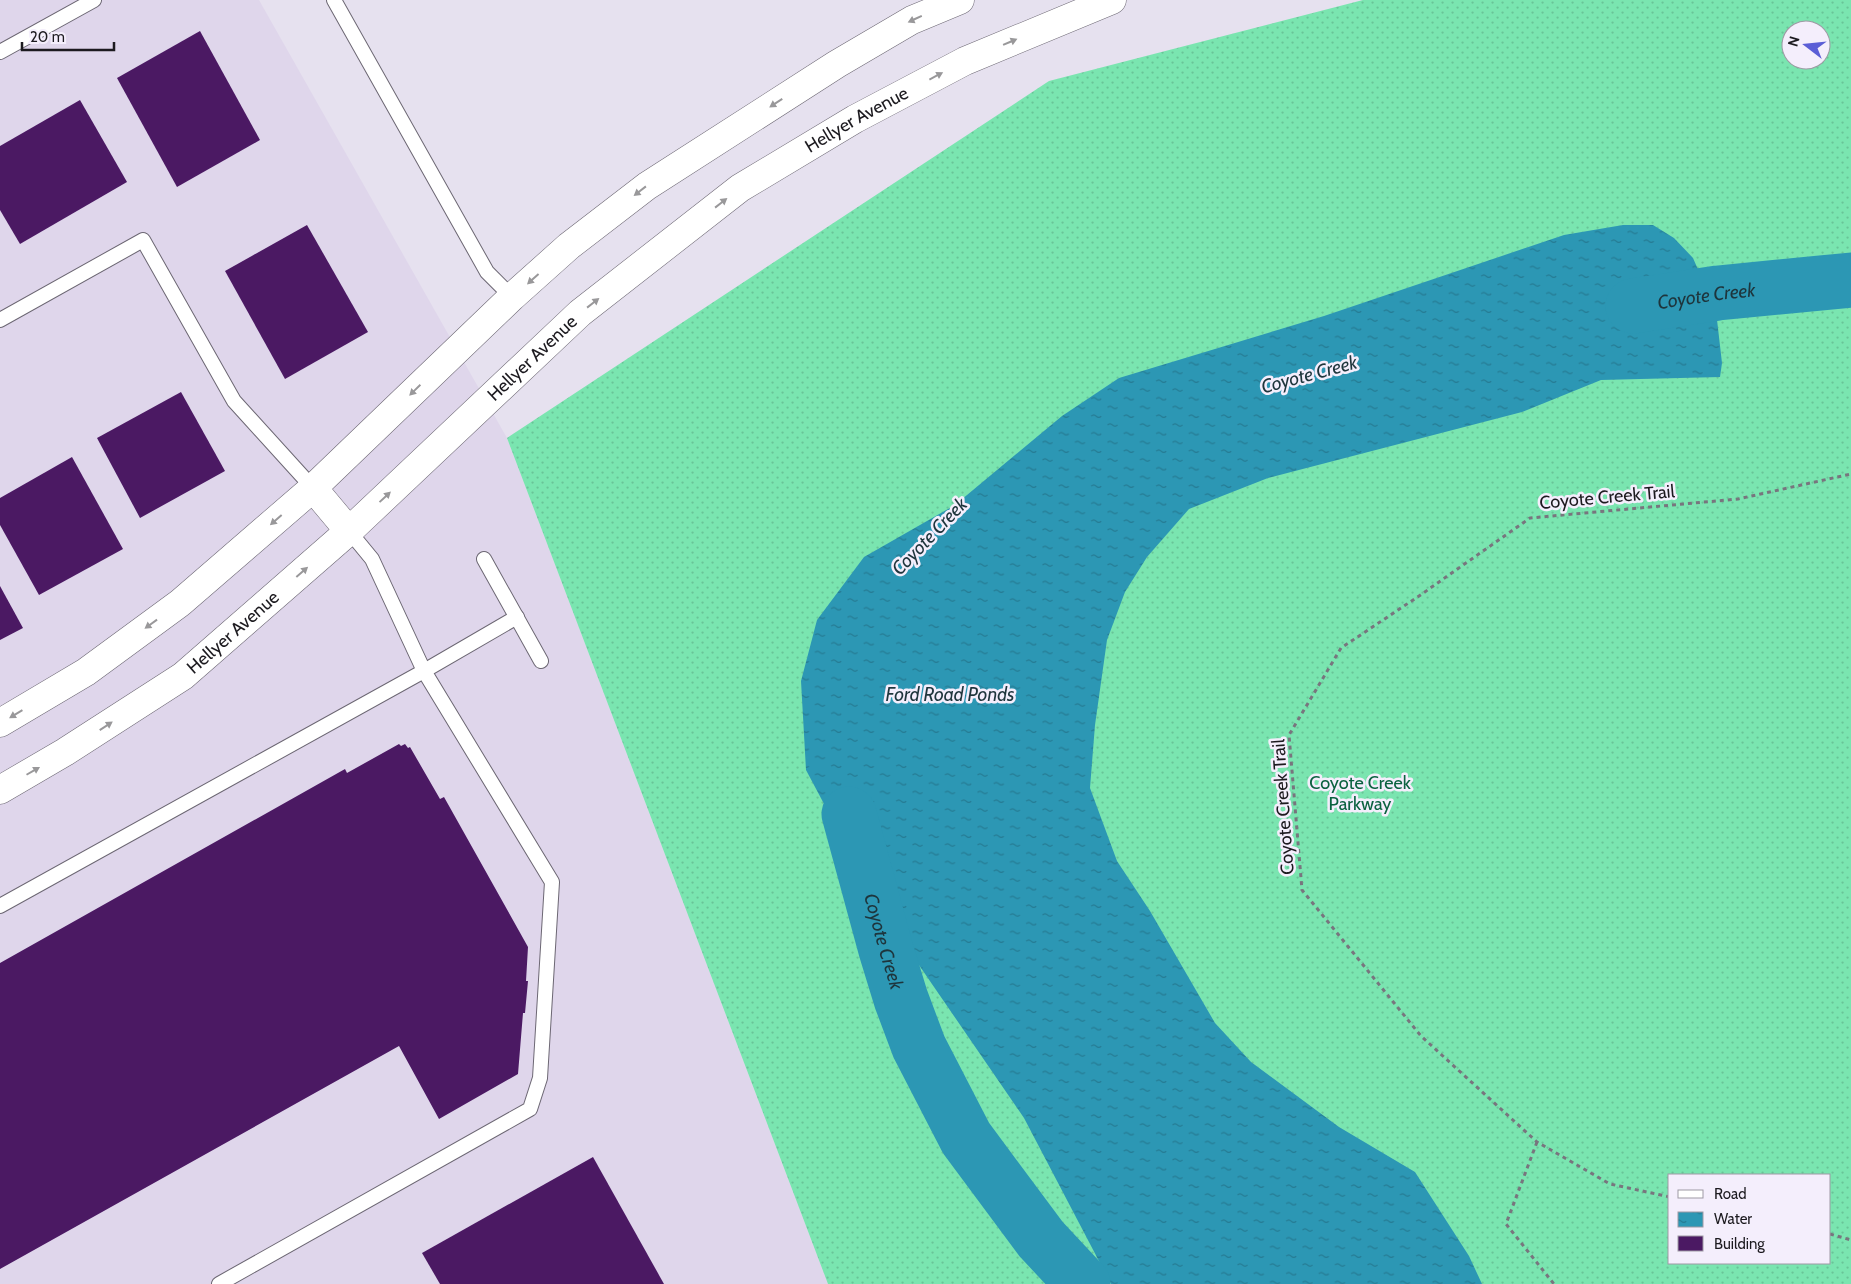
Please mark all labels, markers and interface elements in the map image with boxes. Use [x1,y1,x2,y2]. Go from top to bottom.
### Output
one-way arrow [908,15,922,23]
scale bar [22,20,115,52]
north arrow [1781,20,1831,70]
text: 20 m [30,28,65,46]
text: N [1783,34,1804,49]
one-way arrow [1003,38,1017,46]
one-way arrow [929,72,943,80]
street label: Hellyer Avenue [801,82,912,157]
one-way arrow [770,98,783,107]
one-way arrow [633,186,647,196]
one-way arrow [714,197,727,208]
one-way arrow [527,273,539,285]
water label: Coyote Creek [1656,278,1757,314]
one-way arrow [586,298,600,308]
street label: Hellyer Avenue [483,311,582,406]
water label: Coyote Creek [1259,350,1361,398]
one-way arrow [409,384,421,396]
street label: Coyote Creek Trail [1538,480,1676,514]
one-way arrow [378,491,390,503]
water label: Coyote Creek [887,492,972,580]
one-way arrow [269,515,282,526]
one-way arrow [296,566,309,577]
street label: Hellyer Avenue [182,586,284,678]
one-way arrow [144,619,158,629]
water label: Ford Road Ponds [886,683,1014,706]
one-way arrow [9,709,22,718]
one-way arrow [100,721,113,731]
street label: Coyote Creek Trail [1267,738,1299,875]
one-way arrow [25,767,40,775]
park label: Coyote Creek Parkway [1309,772,1412,815]
water label: Coyote Creek [859,891,909,993]
legend [1668,1174,1831,1264]
text: Road [1714,1185,1747,1203]
text: Water [1714,1210,1752,1228]
text: Building [1714,1235,1765,1253]

